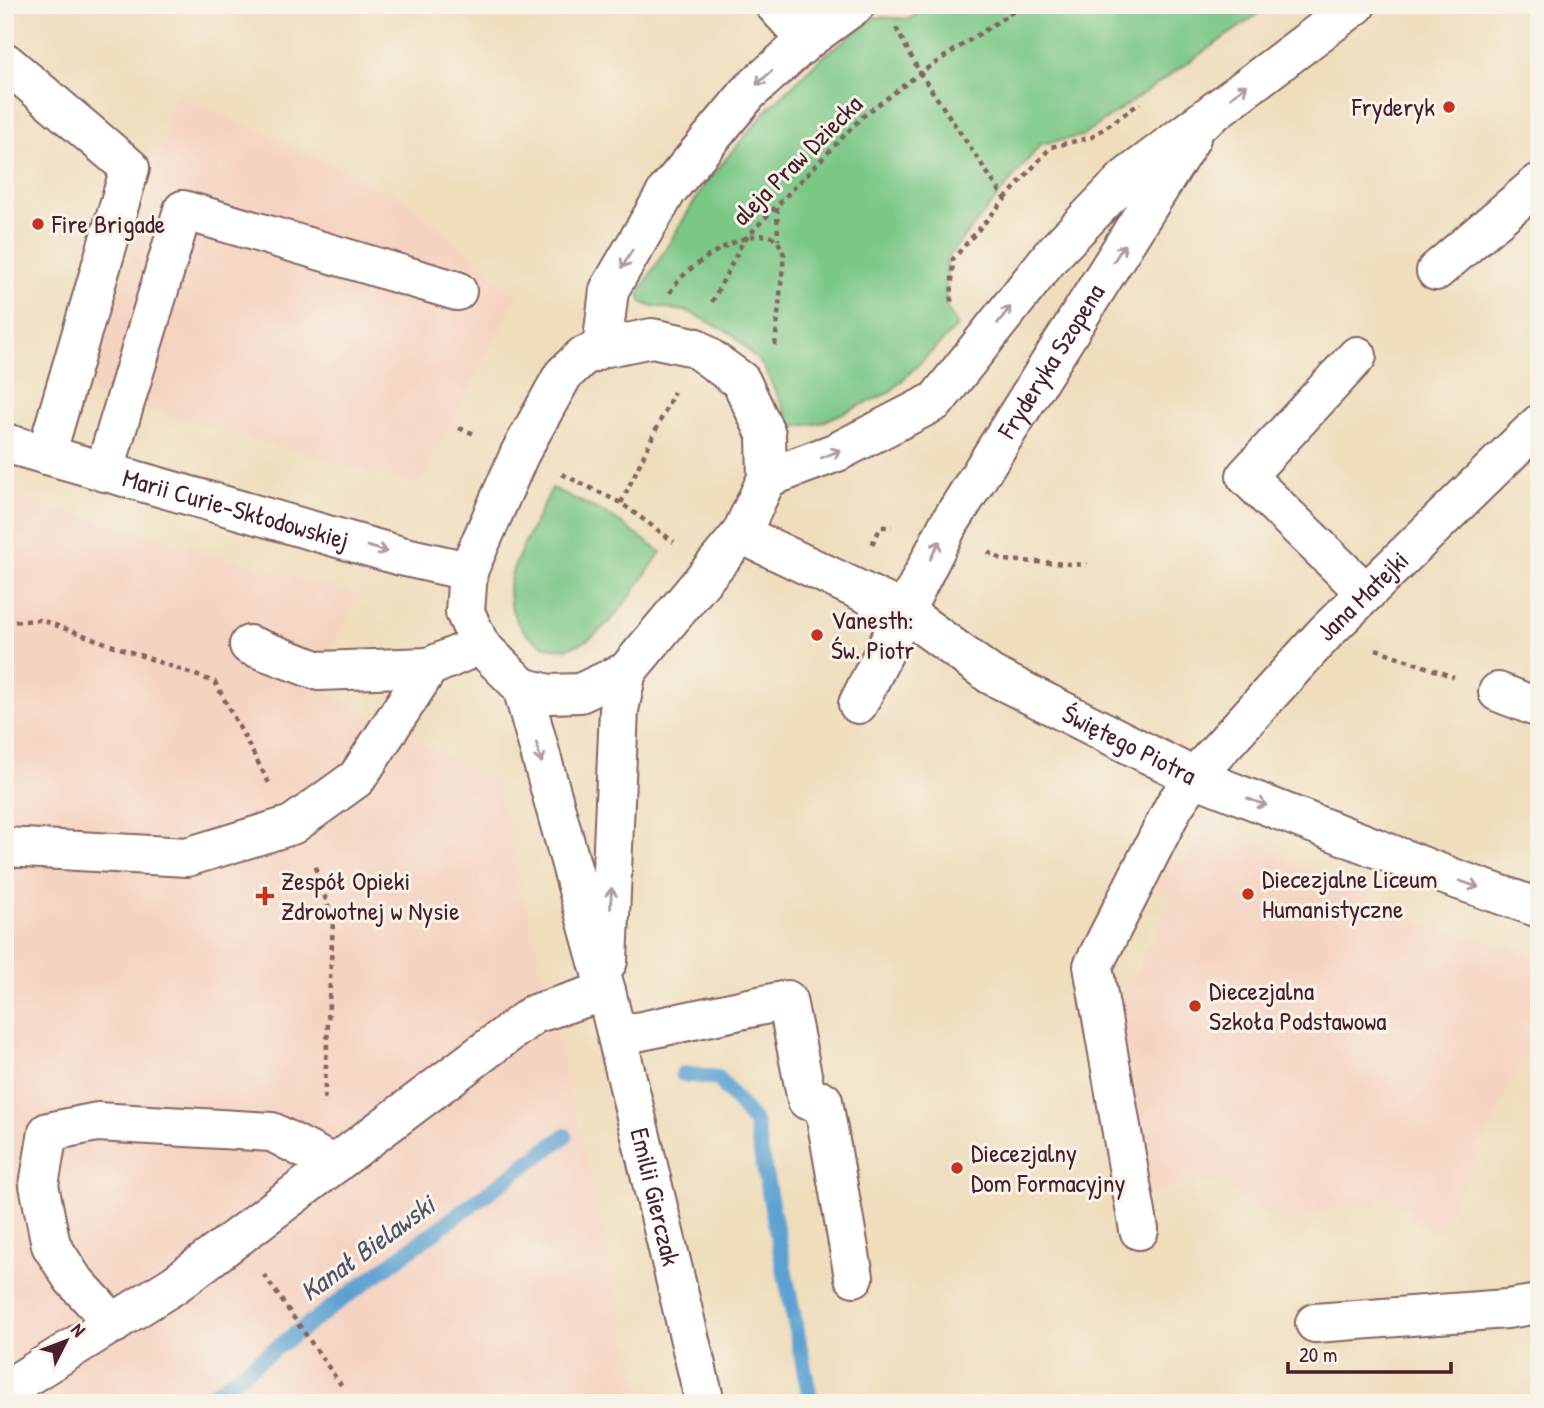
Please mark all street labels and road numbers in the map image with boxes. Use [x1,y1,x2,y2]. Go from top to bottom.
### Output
street label: aleja Praw Dziecka [724,87,870,233]
street label: Fryderyka Szopena [988,277,1112,446]
street label: Marii Curie-Skłodowskiej [119,459,353,557]
street label: Jana Matejki [1308,543,1416,648]
street label: Świętego Piotra [1057,696,1202,792]
street label: Emilii Gierczak [622,1124,689,1269]

